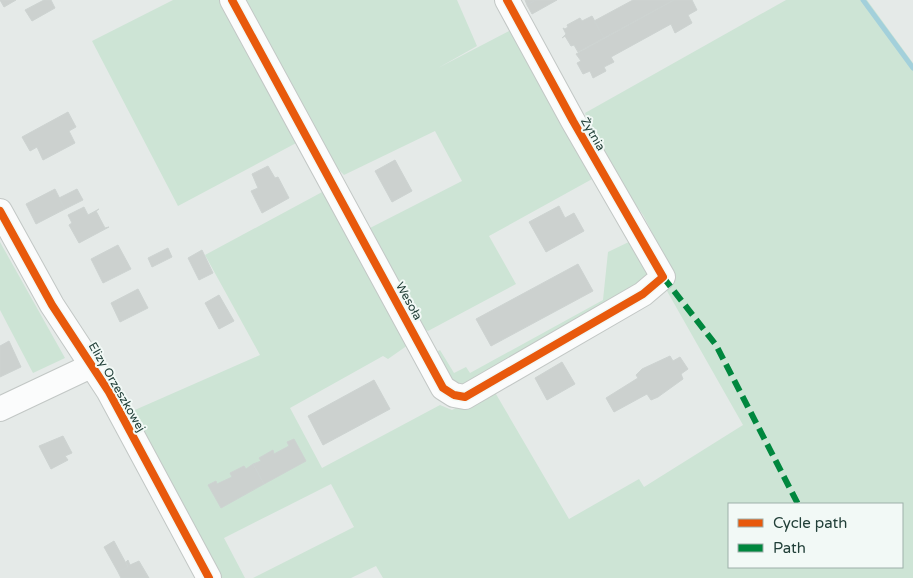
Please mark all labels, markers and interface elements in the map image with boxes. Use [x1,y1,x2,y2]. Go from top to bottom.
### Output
street label: Żytnia [578,115,608,153]
street label: Wesoła [393,280,425,322]
street label: Elizy Orzeszkowej [86,340,148,434]
legend [728,503,903,568]
text: Cycle path [773,514,847,532]
text: Path [773,539,806,557]

